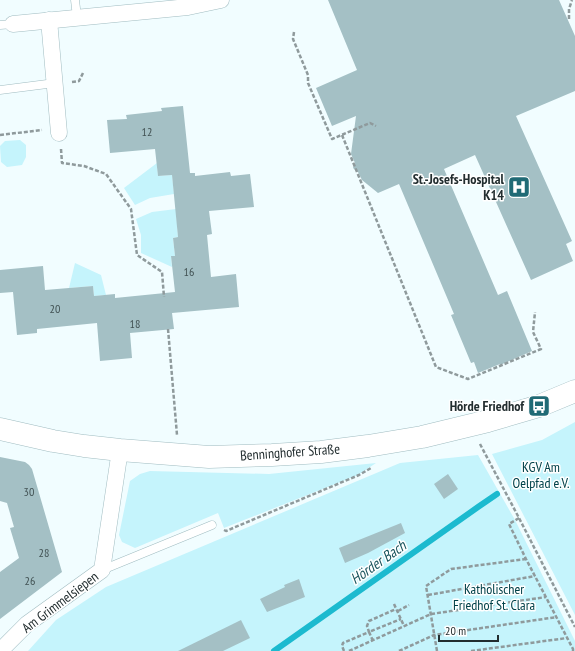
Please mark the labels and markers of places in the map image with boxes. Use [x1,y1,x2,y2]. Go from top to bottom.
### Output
place label: St.-Josefs-Hospital K14 [413,170,505,204]
hospital icon: St.-Josefs-Hospital K14 [506,174,532,200]
bus stop icon: Hörde Friedhof [526,393,552,419]
place label: Hörde Friedhof [450,397,525,415]

